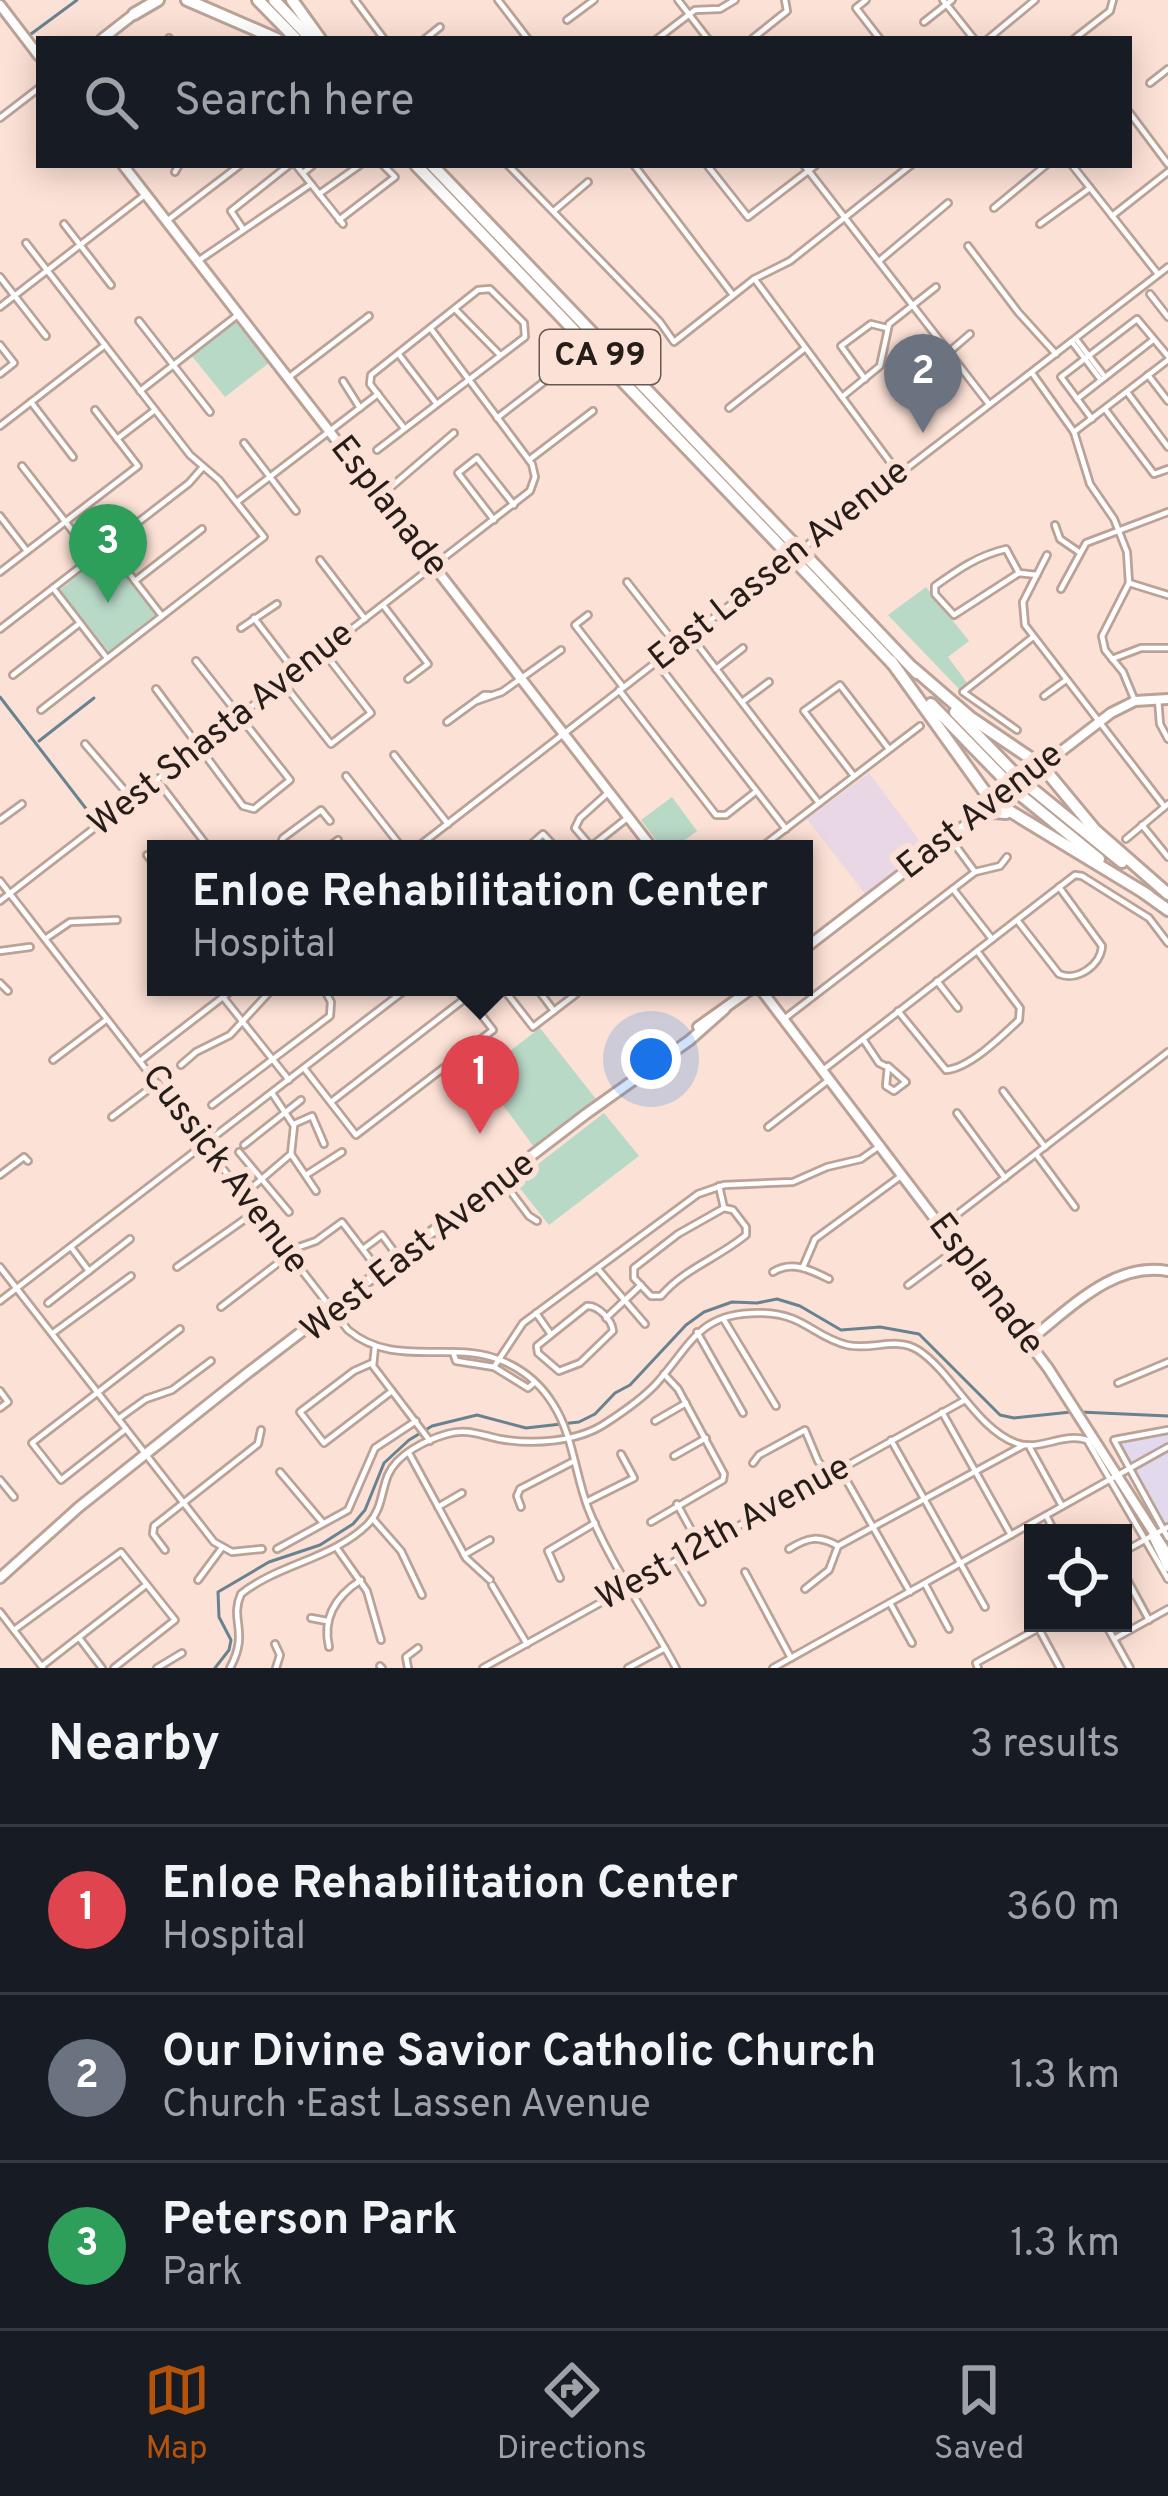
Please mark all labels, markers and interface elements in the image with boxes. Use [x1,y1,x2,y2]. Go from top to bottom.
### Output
search box [36,36,1132,168]
icon: search [78,69,144,135]
text: Search here [174,74,414,131]
road number: CA 99 [540,330,660,384]
pin: 2 [884,334,962,433]
street label: Esplanade [319,427,457,587]
street label: East Lassen Avenue [640,450,920,682]
pin: 3 [69,504,147,603]
street label: West Shasta Avenue [80,612,364,848]
street label: East Avenue [889,733,1073,891]
popup [147,840,813,996]
text: Enloe Rehabilitation Center [192,865,768,922]
text: Hospital [192,922,336,971]
your location [621,1029,681,1089]
pin: 1 [441,1035,519,1134]
street label: Cussick Avenue [130,1056,318,1284]
street label: West East Avenue [293,1142,545,1354]
street label: Esplanade [917,1205,1053,1365]
street label: West 12th Avenue [589,1445,859,1623]
map controls [1024,1524,1132,1632]
button: locate [1024,1524,1132,1632]
text: Nearby [48,1714,220,1779]
text: 3 results [970,1722,1120,1771]
text: Enloe Rehabilitation Center [162,1857,738,1914]
text: 1 [79,1885,95,1934]
text: 360 m [1006,1885,1120,1934]
text: Hospital [162,1914,306,1963]
text: Our Divine Savior Catholic Church [162,2025,876,2082]
text: 2 [75,2053,99,2102]
text: 1.3 km [1010,2053,1120,2102]
text: Church · East Lassen Avenue [162,2082,651,2131]
text: Peterson Park [162,2193,457,2250]
text: 3 [75,2221,99,2270]
text: 1.3 km [1010,2221,1120,2270]
text: Park [162,2250,243,2299]
tab: Map [144,2357,210,2471]
tab: Directions [497,2357,647,2471]
tab: Saved [934,2357,1024,2471]

